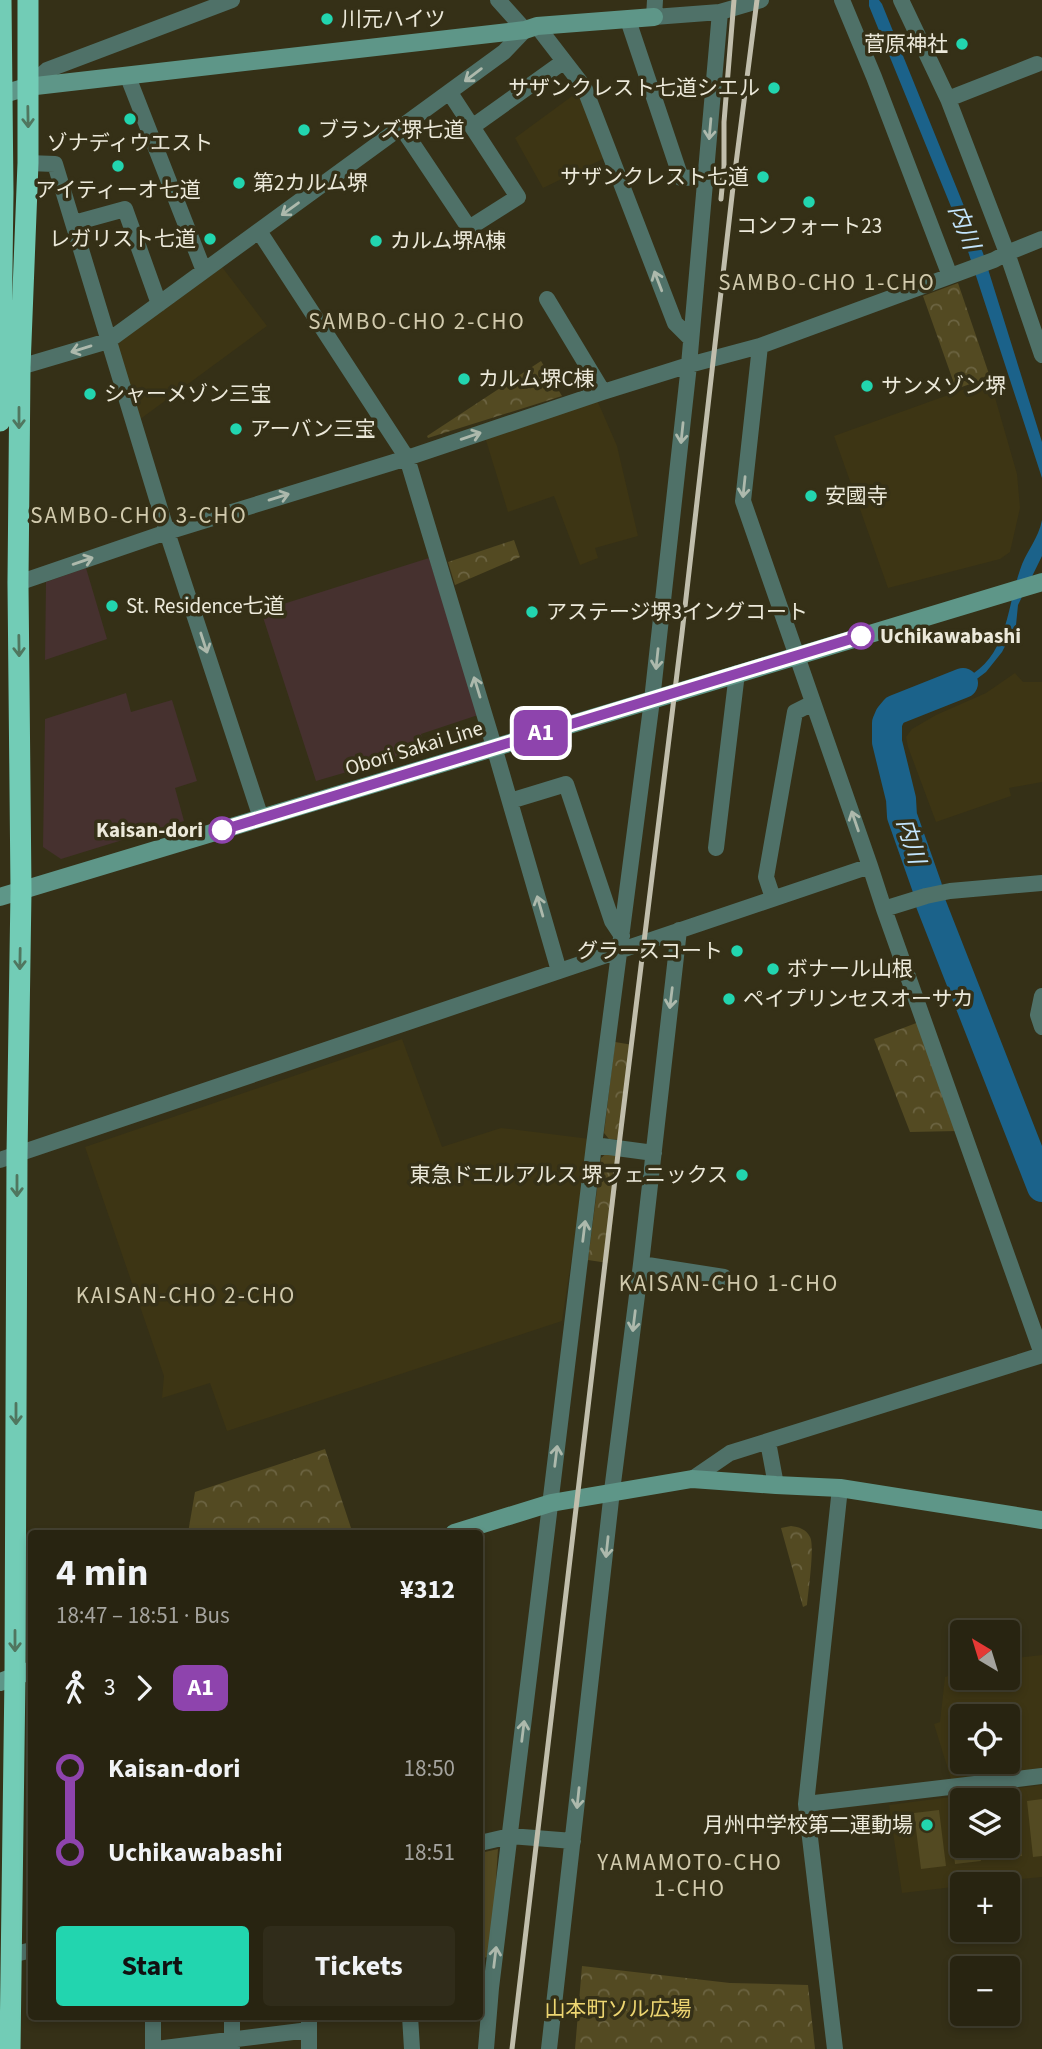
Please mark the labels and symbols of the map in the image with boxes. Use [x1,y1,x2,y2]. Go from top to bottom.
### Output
place label: 川元ハイツ [341,4,446,34]
marker: 川元ハイツ [319,11,335,27]
place label: 菅原神社 [864,29,948,59]
marker: 菅原神社 [954,36,970,52]
one-way arrow [464,67,483,82]
place label: サザンクレスト七道シエル [508,73,760,103]
marker: サザンクレスト七道シエル [766,80,782,96]
one-way arrow [21,105,35,128]
marker: ゾナディウエスト [122,111,138,127]
place label: ブランズ堺七道 [318,115,465,145]
one-way arrow [703,117,716,140]
marker: ブランズ堺七道 [296,122,312,138]
place label: ゾナディウエスト [47,128,213,158]
marker: アイティーオ七道 [110,158,126,174]
place label: サザンクレスト七道 [560,162,749,192]
place label: 第2カルム堺 [253,168,368,198]
marker: サザンクレスト七道 [755,169,771,185]
place label: アイティーオ七道 [35,175,201,205]
marker: 第2カルム堺 [231,175,247,191]
marker: コンフォート23 [801,194,817,210]
water label: 内川 [940,199,989,257]
one-way arrow [281,202,300,216]
place label: コンフォート23 [736,211,882,241]
place label: レガリスト七道 [49,224,196,254]
place label: カルム堺A棟 [390,226,506,256]
marker: レガリスト七道 [202,231,218,247]
marker: カルム堺A棟 [368,233,384,249]
district label: SAMBO-CHO 1-CHO [718,266,936,299]
one-way arrow [651,270,664,292]
district label: SAMBO-CHO 2-CHO [308,305,526,338]
one-way arrow [71,343,93,356]
place label: カルム堺C棟 [478,364,595,394]
marker: カルム堺C棟 [456,371,472,387]
place label: サンメゾン堺 [881,371,1006,401]
marker: サンメゾン堺 [859,378,875,394]
place label: シャーメゾン三宝 [104,379,271,409]
marker: シャーメゾン三宝 [82,386,98,402]
one-way arrow [12,406,26,429]
place label: アーバン三宝 [250,414,376,444]
marker: アーバン三宝 [228,421,244,437]
one-way arrow [675,421,688,443]
one-way arrow [460,429,482,441]
one-way arrow [738,475,751,498]
place label: 安國寺 [825,481,888,511]
marker: 安國寺 [803,488,819,504]
one-way arrow [268,490,290,503]
district label: SAMBO-CHO 3-CHO [30,499,248,532]
one-way arrow [71,554,93,566]
place label: St. Residence七道 [126,591,285,621]
place label: アステージ堺3イングコート [546,597,808,627]
marker: St. Residence七道 [104,598,120,614]
marker: アステージ堺3イングコート [524,604,540,620]
place label: Uchikawabashi [880,621,1021,651]
marker: Uchikawabashi [848,623,874,649]
one-way arrow [199,632,211,654]
one-way arrow [12,634,26,657]
one-way arrow [650,647,663,669]
one-way arrow [469,676,482,698]
line badge: A1 [510,710,572,756]
street label: Obori Sakai Line [341,713,487,783]
one-way arrow [848,810,860,832]
water label: 内川 [888,814,934,871]
place label: Kaisan-dori [96,815,203,845]
marker: Kaisan-dori [209,817,235,843]
one-way arrow [533,895,546,917]
place label: グラースコート [577,936,723,966]
marker: グラースコート [729,943,745,959]
one-way arrow [14,947,27,970]
place label: ボナール山根 [787,954,913,984]
marker: ボナール山根 [765,961,781,977]
place label: ペイプリンセスオーサカ [743,984,974,1014]
one-way arrow [665,986,678,1009]
marker: ペイプリンセスオーサカ [721,991,737,1007]
place label: 東急ドエルアルス 堺フェニックス [410,1160,728,1190]
marker: 東急ドエルアルス 堺フェニックス [734,1167,750,1183]
one-way arrow [10,1174,24,1197]
one-way arrow [577,1220,590,1242]
district label: KAISAN-CHO 1-CHO [619,1267,839,1300]
district label: KAISAN-CHO 2-CHO [76,1279,296,1312]
one-way arrow [627,1310,640,1332]
one-way arrow [9,1402,23,1425]
one-way arrow [550,1446,563,1468]
one-way arrow [600,1535,613,1558]
north arrow [950,1620,1020,1690]
one-way arrow [8,1629,22,1652]
one-way arrow [517,1720,530,1743]
one-way arrow [572,1786,585,1809]
place label: 月州中学校第二運動場 [703,1810,913,1840]
marker: 月州中学校第二運動場 [919,1817,935,1833]
district label: YAMAMOTO-CHO 1-CHO [596,1846,783,1905]
one-way arrow [489,1946,502,1969]
park label: 山本町ソル広場 [545,1994,692,2024]

